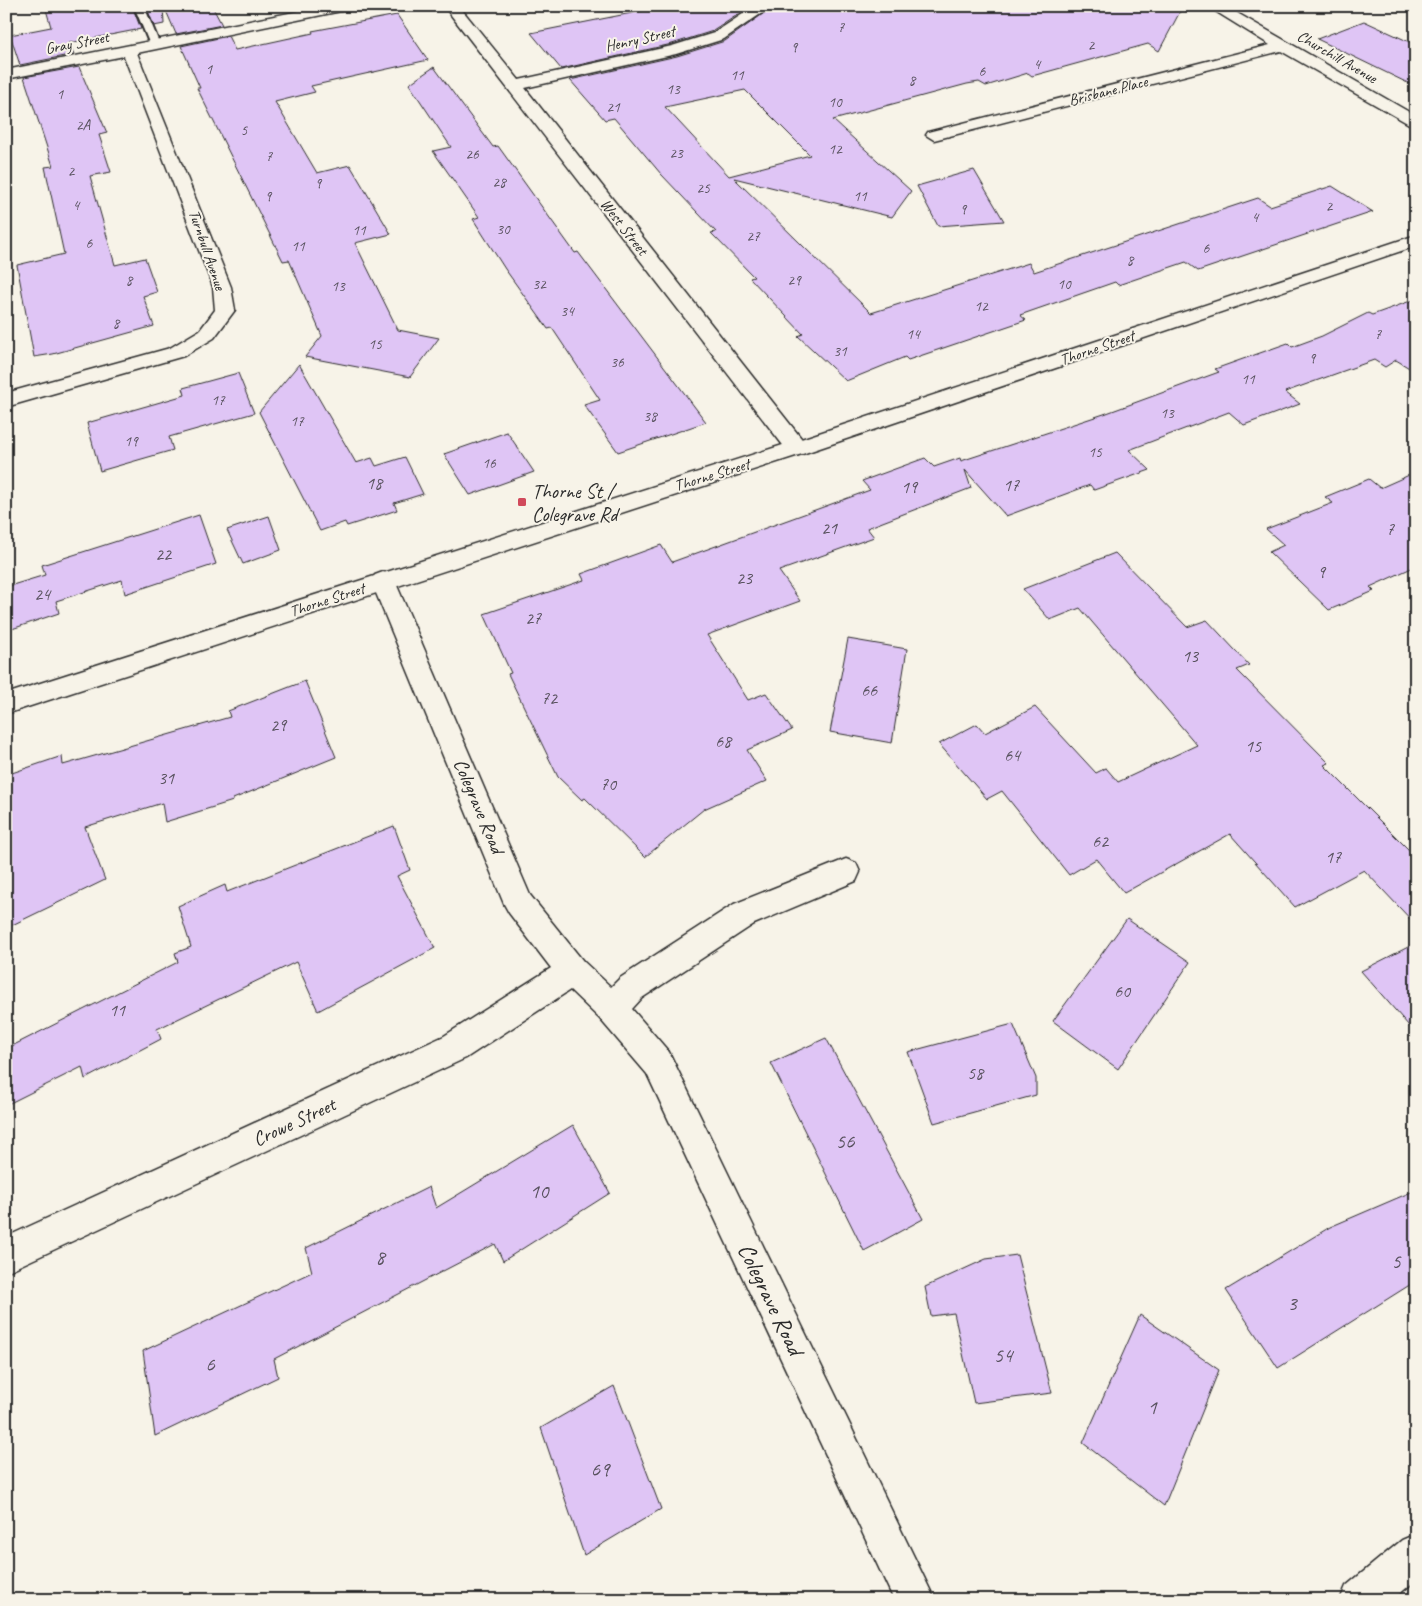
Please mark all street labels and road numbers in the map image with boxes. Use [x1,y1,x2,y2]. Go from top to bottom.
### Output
street label: Henry Street [603,21,679,57]
street label: Churchill Avenue [1293,26,1382,89]
street label: Gray Street [44,27,112,59]
street label: Brisbane Place [1067,71,1151,110]
street label: West Street [596,195,653,261]
street label: Turnbull Avenue [184,207,231,294]
street label: Thorne Street [1057,325,1139,370]
street label: Thorne Street [672,453,755,496]
street label: Thorne Street [287,578,370,622]
street label: Colegrave Road [448,755,511,860]
street label: Crowe Street [249,1091,342,1152]
street label: Colegrave Road [731,1238,812,1363]

